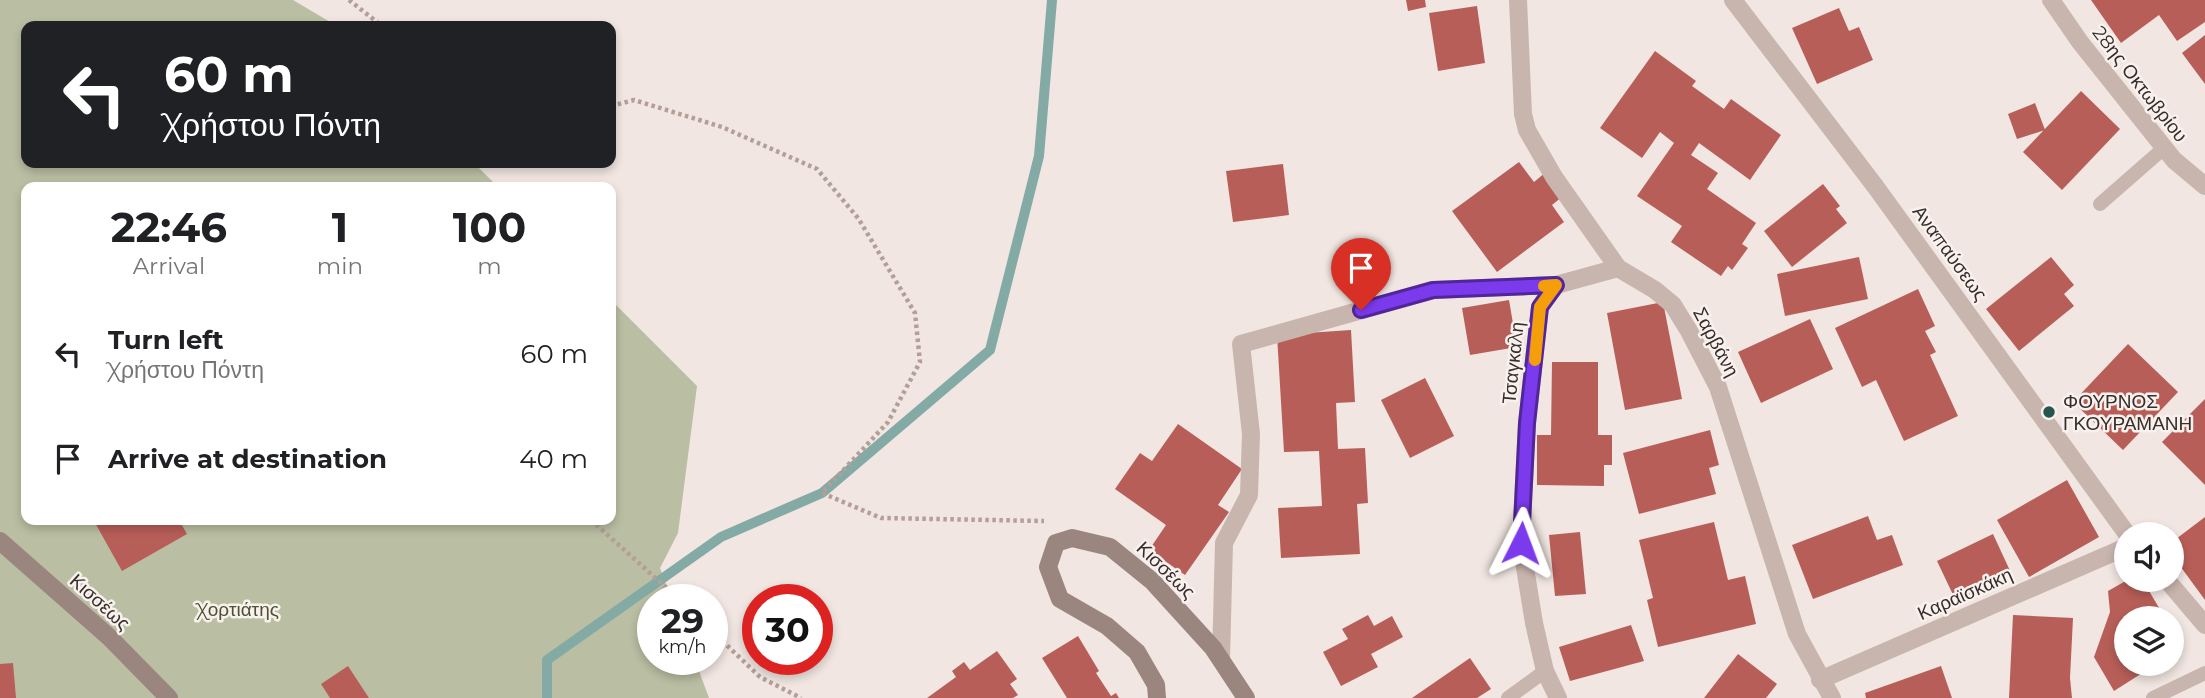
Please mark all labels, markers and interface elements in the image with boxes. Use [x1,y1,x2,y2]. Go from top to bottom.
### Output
street label: 28ης Οκτωβρίου [2088,21,2192,147]
text: 60 m [164,45,294,104]
icon: left [49,49,140,140]
text: Χρήστου Πόντη [164,105,381,144]
text: 22:46 [111,201,227,253]
text: 1 [332,201,348,253]
text: 100 [453,201,526,253]
street label: Αναπαύσεως [1908,201,1992,305]
pin [1331,238,1391,310]
icon: arrive [1342,249,1380,287]
text: Arrival [133,252,205,280]
text: min [317,252,363,280]
text: m [477,252,502,280]
street label: Σαρβάνη [1688,303,1744,381]
street label: Τσαγκαλη [1497,321,1529,405]
text: Turn left [108,324,224,356]
icon: left [49,335,87,373]
text: 60 m [521,338,588,370]
text: Χρήστου Πόντη [108,356,264,384]
place label: ΦΟΥΡΝΟΣ ΓΚΟΥΡΑΜΑΝΗ [2063,390,2192,435]
marker: ΦΟΥΡΝΟΣ ΓΚΟΥΡΑΜΑΝΗ [2041,404,2057,420]
icon: arrive [49,440,87,478]
text: Arrive at destination [108,443,387,475]
text: 40 m [519,443,588,475]
position arrow [1484,506,1558,580]
map controls [2114,522,2184,676]
button: sound [2114,522,2184,592]
street label: Κισσέως [1132,536,1200,604]
street label: Καραϊσκάκη [1914,563,2016,625]
street label: Κισσέως [65,569,135,635]
speed limit sign: 30 [742,584,833,675]
park label: Χορτιάτης [194,598,279,621]
text: 29 [661,599,704,642]
button: layers [2114,606,2184,676]
text: km/h [658,636,707,658]

